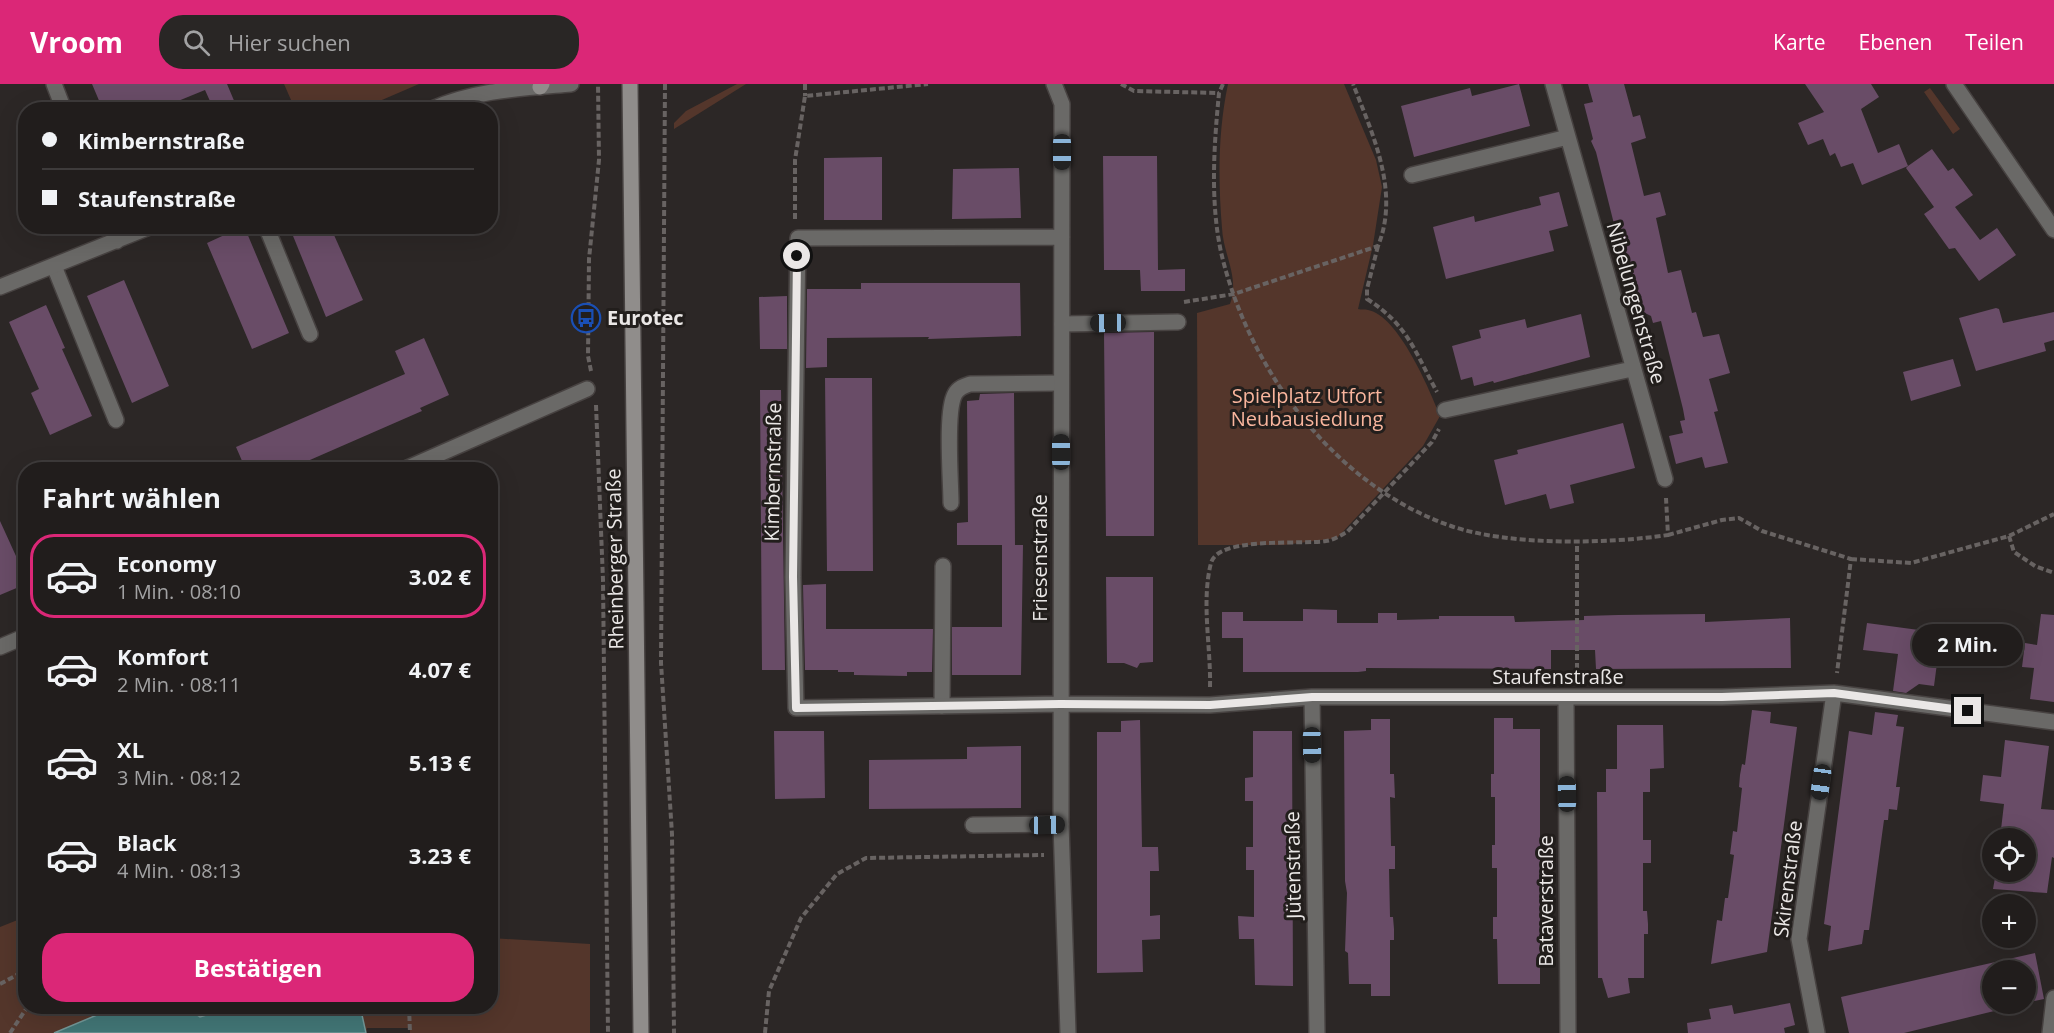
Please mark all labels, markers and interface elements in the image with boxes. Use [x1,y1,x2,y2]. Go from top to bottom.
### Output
search box [159,15,579,69]
text: Vroom [30,23,123,61]
icon: search [180,26,213,59]
text: Hier suchen [228,27,351,57]
text: Karte [1773,28,1826,56]
text: Ebenen [1859,28,1932,56]
text: Teilen [1965,28,2024,56]
text: Kimbernstraße [78,125,245,155]
car [1053,134,1071,170]
text: Staufenstraße [78,183,236,213]
street label: Nibelungenstraße [1600,219,1672,387]
route start [783,242,810,269]
bus stop icon: Eurotec [570,302,602,334]
place label: Eurotec [607,304,684,331]
car [1090,314,1126,332]
park label: Spielplatz Utfort Neubausiedlung [1231,382,1383,432]
street label: Kimbernstraße [758,402,787,542]
car [1052,434,1070,470]
street label: Rheinberger Straße [599,468,630,650]
text: Fahrt wählen [42,479,221,516]
street label: Friesenstraße [1026,494,1053,622]
text: Economy [117,548,216,578]
icon: car [45,549,99,603]
text: 3.02 € [409,561,471,591]
text: 1 Min. · 08:10 [117,578,241,605]
callout: 2 Min. [1912,624,2024,666]
text: 2 Min. [1937,631,1998,658]
text: Komfort [117,641,209,671]
icon: car [45,642,99,696]
text: 4.07 € [409,654,471,684]
street label: Staufenstraße [1492,663,1624,690]
text: 2 Min. · 08:11 [117,671,241,698]
route end [1954,697,1981,724]
car [1303,727,1321,763]
text: XL [117,734,144,764]
icon: car [45,735,99,789]
text: 5.13 € [409,747,471,777]
car [1810,763,1832,801]
text: 3 Min. · 08:12 [117,764,241,791]
car [1558,776,1576,812]
street label: Jütenstraße [1278,811,1307,921]
car [1029,816,1065,834]
street label: Skirenstraße [1767,819,1808,939]
text: Black [117,827,177,857]
icon: car [45,828,99,882]
map controls [1982,828,2036,1014]
button: locate [1982,828,2036,882]
street label: Bataverstraße [1532,835,1559,967]
text: 3.23 € [409,840,471,870]
text: 4 Min. · 08:13 [117,857,241,884]
button: + [1982,894,2036,948]
button: Bestätigen [42,933,474,1002]
button: − [1982,960,2036,1014]

